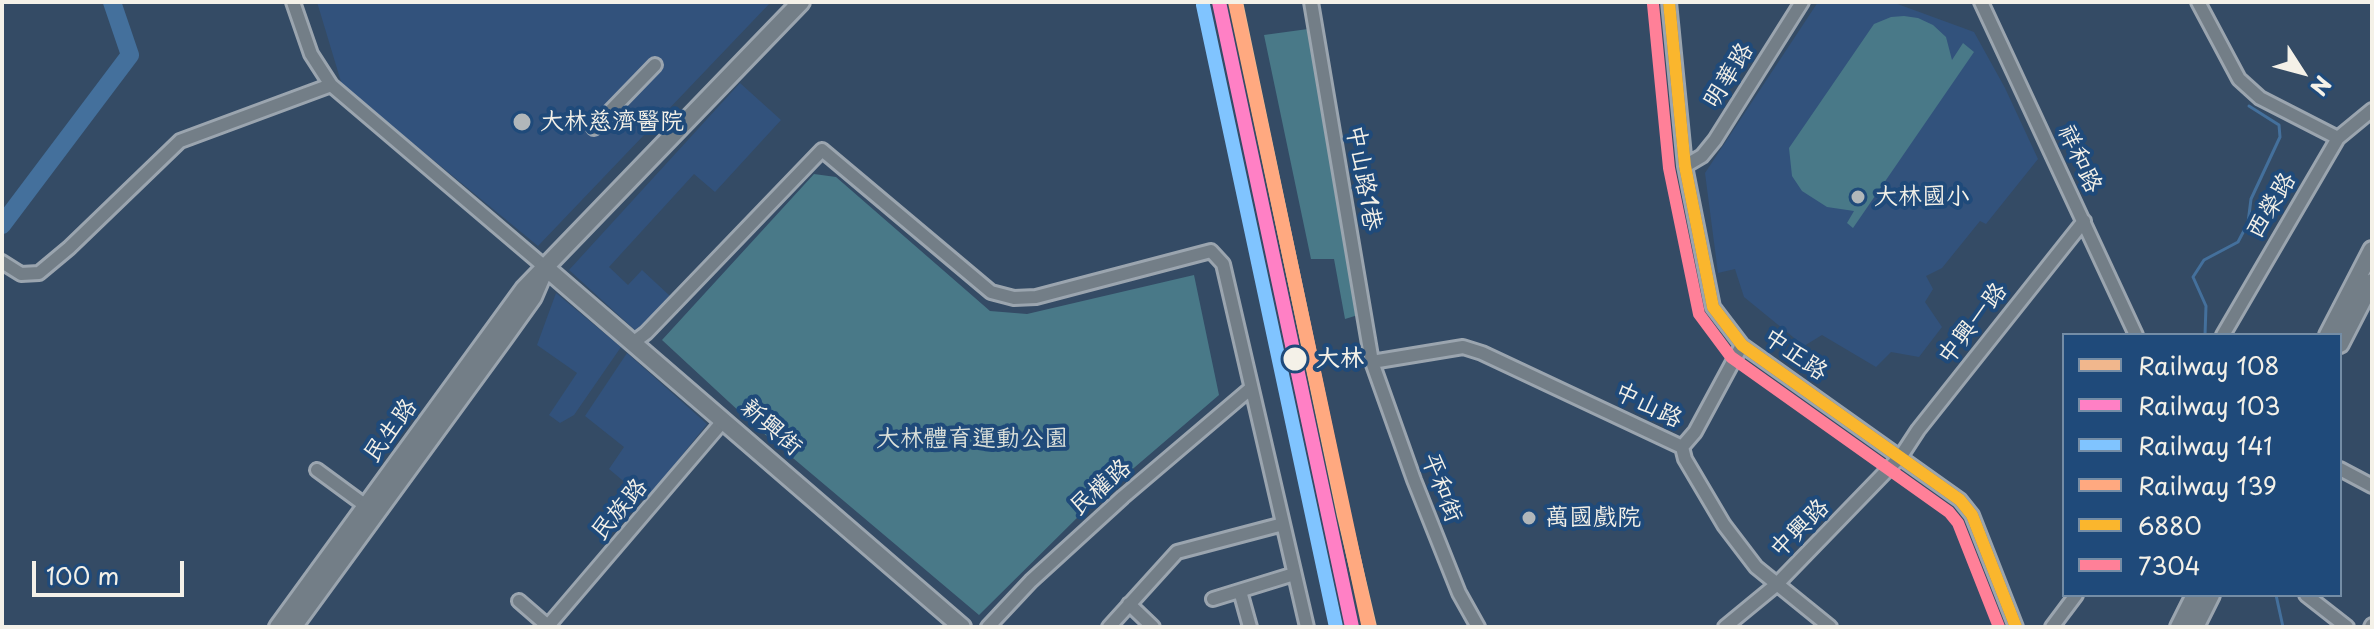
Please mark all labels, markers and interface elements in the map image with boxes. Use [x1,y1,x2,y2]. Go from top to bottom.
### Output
north arrow [2262,32,2342,112]
street label: 明華路 [1698,38,1760,114]
text: N [2303,70,2340,103]
place label: 大林慈濟醫院 [540,108,684,136]
marker: 大林慈濟醫院 [511,111,533,133]
street label: 祥和路 [2051,120,2107,198]
street label: 中山路1巷 [1340,123,1386,233]
street label: 西榮路 [2241,168,2303,244]
place label: 大林國小 [1874,183,1970,211]
marker: 大林國小 [1849,188,1867,206]
street label: 中興一路 [1932,277,2014,371]
street label: 中正路 [1757,323,1833,387]
legend [2062,333,2342,597]
marker: 大林 [1281,345,1309,373]
place label: 大林 [1316,345,1364,373]
text: Railway 108 [2138,347,2280,383]
street label: 中山路 [1609,377,1687,435]
text: Railway 103 [2138,387,2280,423]
street label: 民生路 [358,393,424,469]
street label: 新興街 [734,394,808,462]
park label: 大林體育運動公園 [876,425,1068,453]
text: Railway 141 [2138,427,2272,463]
street label: 平和街 [1415,449,1467,527]
street label: 民權路 [1064,454,1138,522]
text: Railway 139 [2138,467,2277,503]
street label: 民族路 [586,473,654,547]
street label: 中興路 [1764,493,1836,565]
place label: 萬國戲院 [1545,504,1641,532]
text: 6880 [2138,507,2202,543]
marker: 萬國戲院 [1520,509,1538,527]
scale bar [36,545,188,595]
text: 7304 [2138,547,2201,583]
text: 100 m [46,557,119,593]

